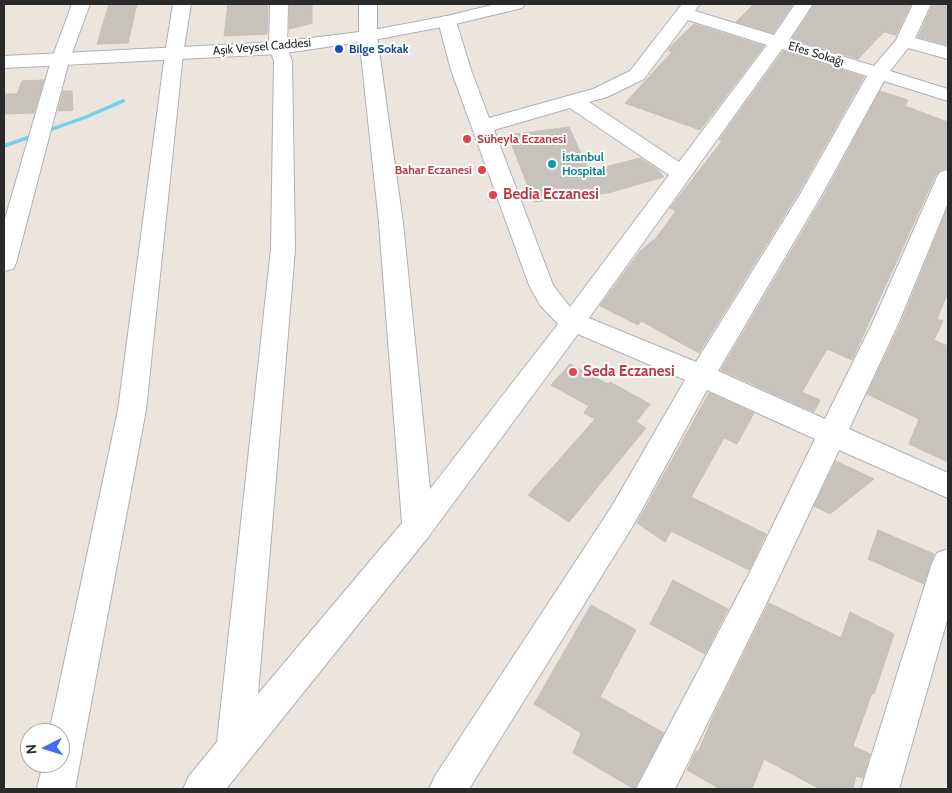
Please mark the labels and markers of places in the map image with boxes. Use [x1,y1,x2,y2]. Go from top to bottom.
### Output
place label: Bilge Sokak [349,42,409,56]
marker: Bilge Sokak [333,43,345,55]
place label: Süheyla Eczanesi [477,132,566,146]
marker: Süheyla Eczanesi [461,133,473,145]
place label: İstanbul Hospital [562,150,606,178]
marker: İstanbul Hospital [546,158,558,170]
place label: Bahar Eczanesi [395,163,472,177]
marker: Bahar Eczanesi [476,164,488,176]
place label: Bedia Eczanesi [503,186,599,204]
marker: Bedia Eczanesi [487,189,499,201]
place label: Seda Eczanesi [583,363,675,381]
marker: Seda Eczanesi [567,366,579,378]

